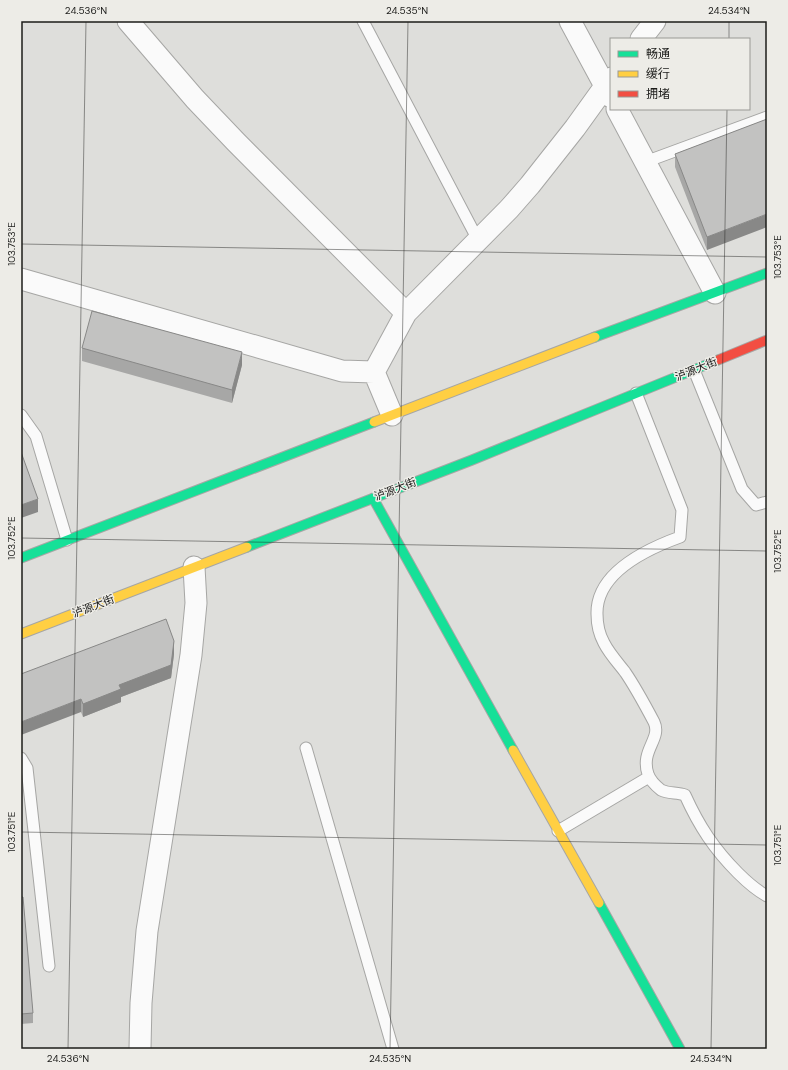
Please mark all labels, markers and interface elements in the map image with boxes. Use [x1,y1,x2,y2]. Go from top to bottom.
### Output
text: 24.536°N [65,4,107,17]
text: 24.535°N [386,4,428,17]
text: 24.534°N [708,4,750,17]
legend [610,38,750,110]
text: 畅通 [646,46,670,62]
text: 缓行 [646,66,670,82]
text: 拥堵 [646,86,670,102]
text: 103.753°E [5,222,18,266]
text: 103.753°E [771,235,784,279]
street label: 泸源大街 [673,354,719,384]
street label: 泸源大街 [372,475,418,503]
text: 103.752°E [5,516,18,560]
text: 103.752°E [771,529,784,573]
street label: 泸源大街 [70,592,116,620]
text: 103.751°E [5,811,18,852]
text: 103.751°E [771,824,784,865]
text: 24.536°N [47,1052,89,1065]
text: 24.535°N [369,1052,411,1065]
text: 24.534°N [690,1052,732,1065]

